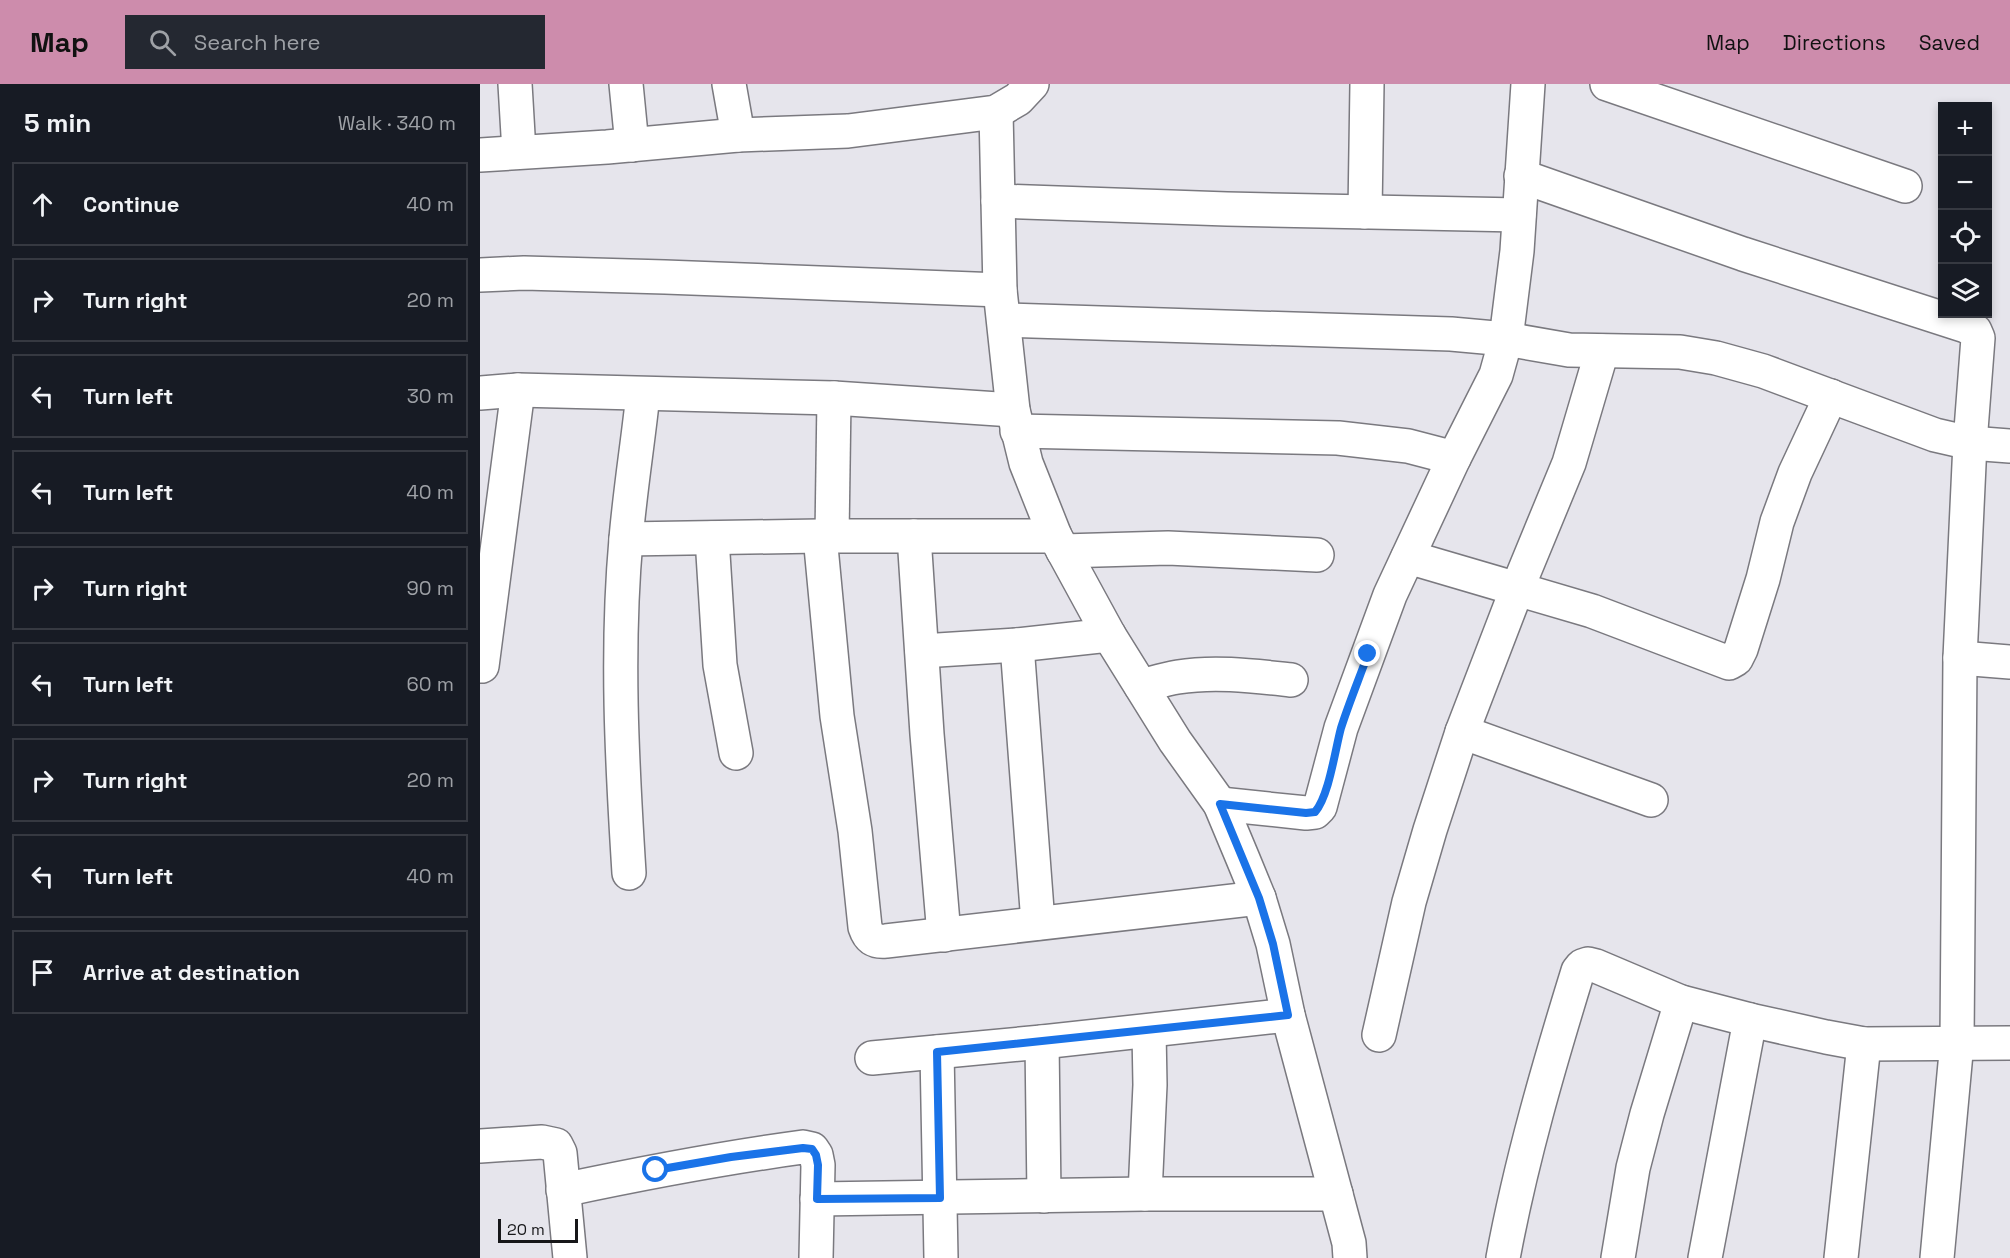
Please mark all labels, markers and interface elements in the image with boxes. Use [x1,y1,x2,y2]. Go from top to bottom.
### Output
search box [125,15,545,69]
text: Map [30,24,89,60]
icon: search [146,26,179,59]
text: Search here [194,28,321,56]
text: Map [1706,29,1750,56]
text: Directions [1783,29,1886,56]
text: Saved [1919,29,1980,56]
map controls [1938,102,1992,318]
button: + [1938,102,1992,156]
text: 5 min [24,106,91,140]
text: Walk · 340 m [338,110,456,136]
button: − [1938,156,1992,210]
icon: ahead [26,188,59,221]
text: Continue [83,190,179,218]
text: 40 m [406,191,454,217]
button: locate [1938,210,1992,264]
button: layers [1938,264,1992,318]
icon: right [26,284,59,317]
text: Turn right [83,286,188,314]
text: 20 m [407,287,454,313]
icon: left [26,380,59,413]
text: Turn left [83,382,173,410]
text: 30 m [407,383,454,409]
icon: left [26,476,59,509]
text: Turn left [83,478,173,506]
text: 40 m [406,479,454,505]
icon: right [26,572,59,605]
text: Turn right [83,574,188,602]
text: 90 m [407,575,454,601]
route end [1354,640,1380,666]
icon: left [26,668,59,701]
text: Turn left [83,670,173,698]
text: 60 m [407,671,454,697]
icon: right [26,764,59,797]
text: Turn right [83,766,188,794]
text: 20 m [407,767,454,793]
icon: left [26,860,59,893]
text: Turn left [83,862,173,890]
text: 40 m [406,863,454,889]
icon: arrive [26,956,59,989]
text: Arrive at destination [83,958,300,986]
route start [642,1156,668,1182]
scale bar [498,1216,578,1244]
text: 20 m [507,1219,545,1240]

